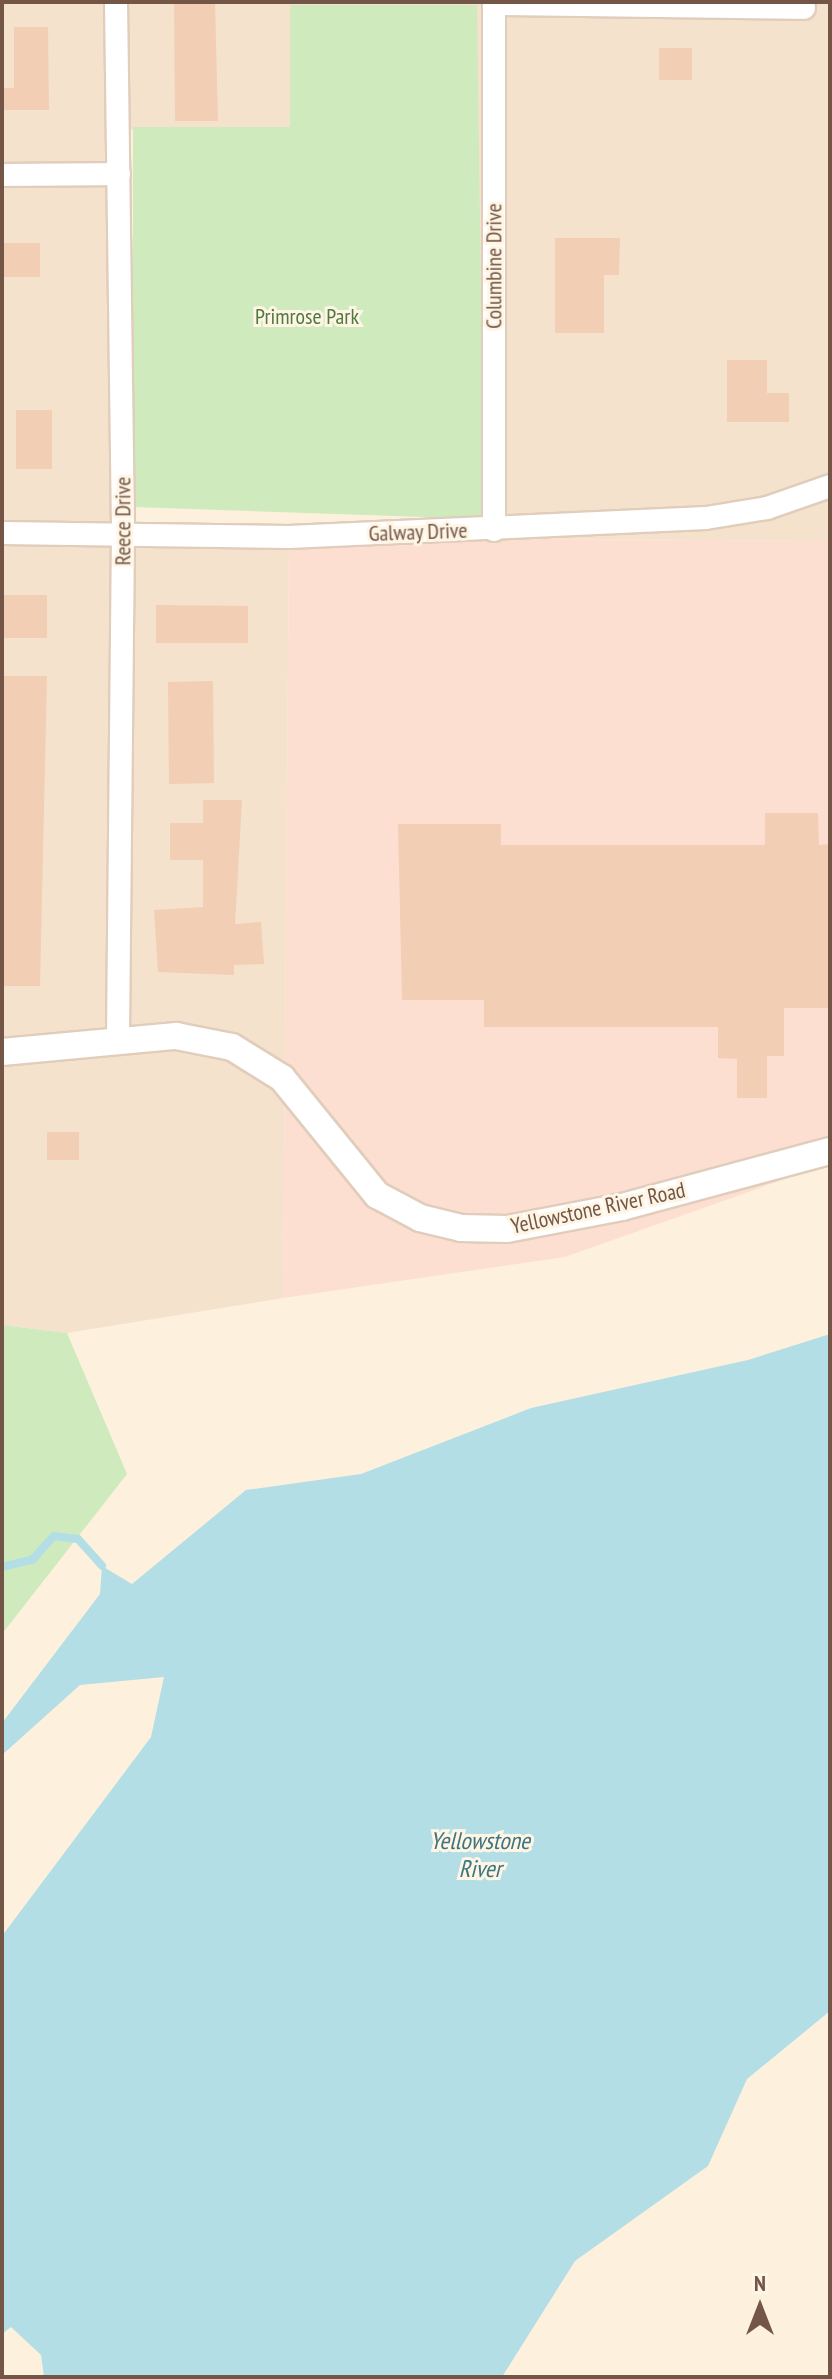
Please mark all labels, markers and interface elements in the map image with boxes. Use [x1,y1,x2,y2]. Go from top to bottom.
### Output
street label: Columbine Drive [481,203,507,329]
park label: Primrose Park [255,304,359,330]
street label: Reece Drive [110,477,136,565]
street label: Galway Drive [368,517,468,547]
street label: Yellowstone River Road [508,1177,688,1239]
water label: Yellowstone River [430,1827,530,1883]
north arrow [720,2267,800,2347]
text: N [754,2269,766,2297]

